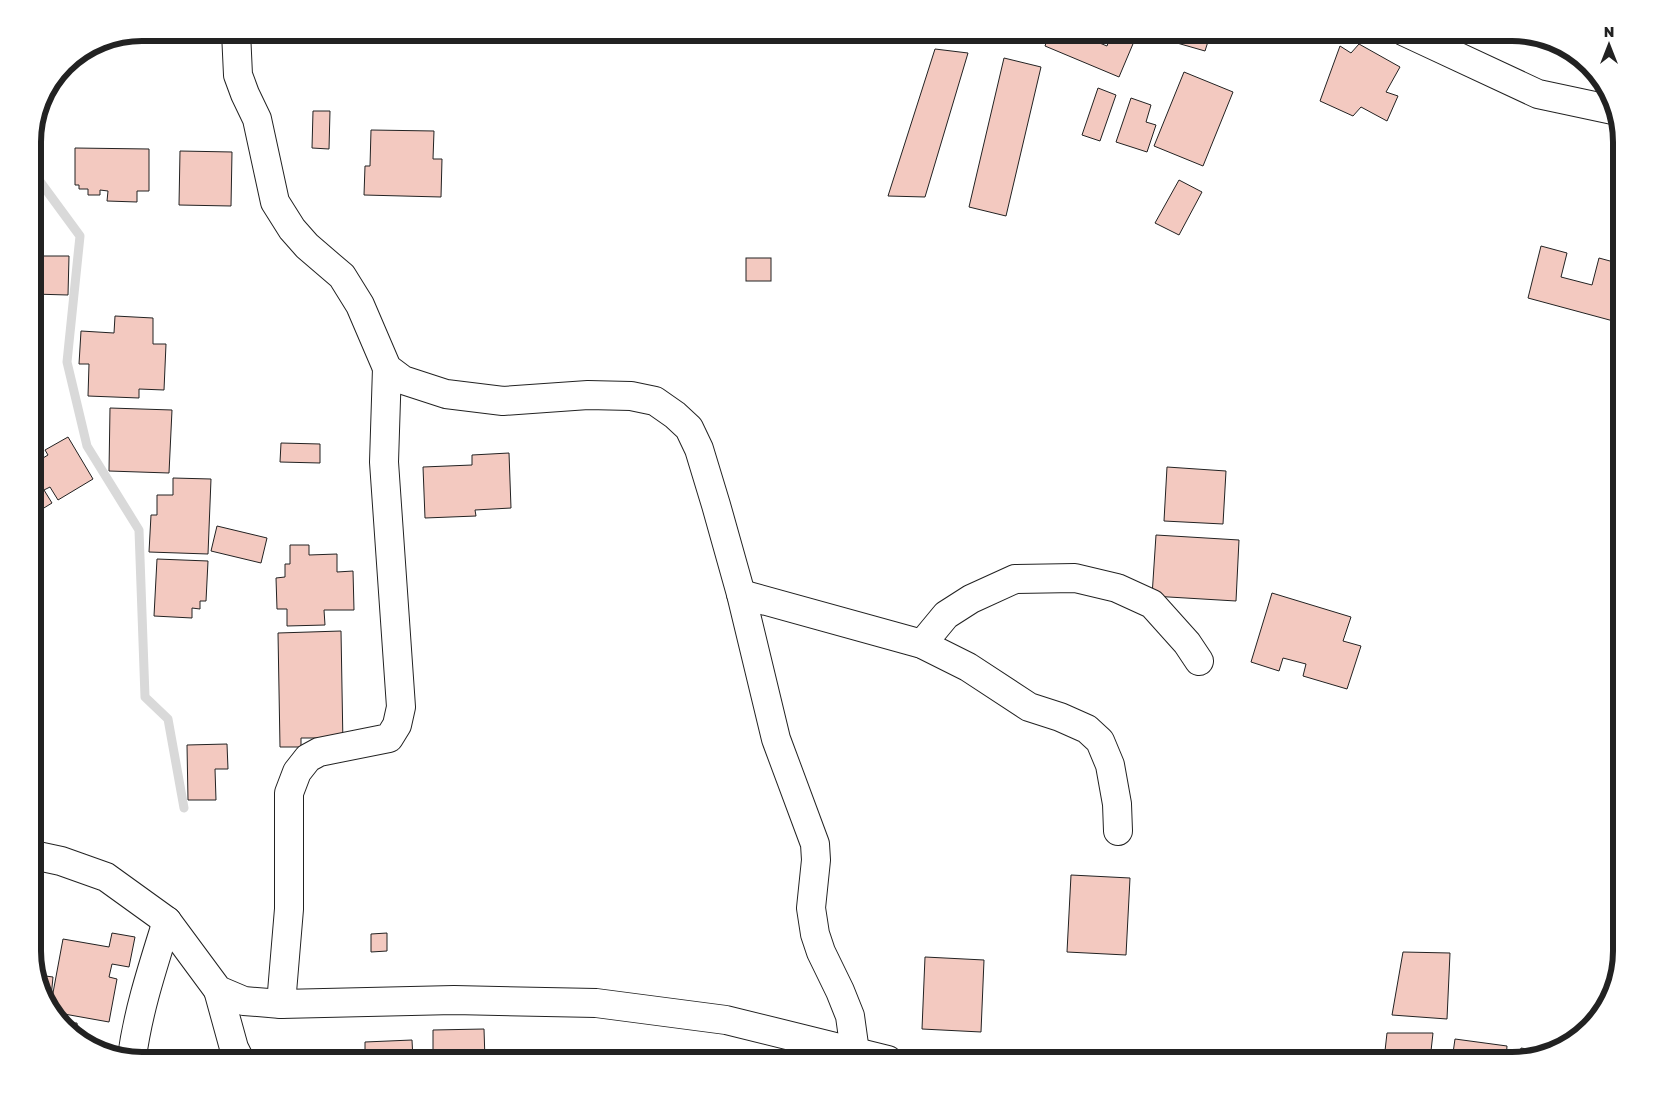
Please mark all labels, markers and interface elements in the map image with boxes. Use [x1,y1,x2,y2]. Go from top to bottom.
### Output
north arrow [1584,20,1634,70]
text: N [1604,23,1614,40]

